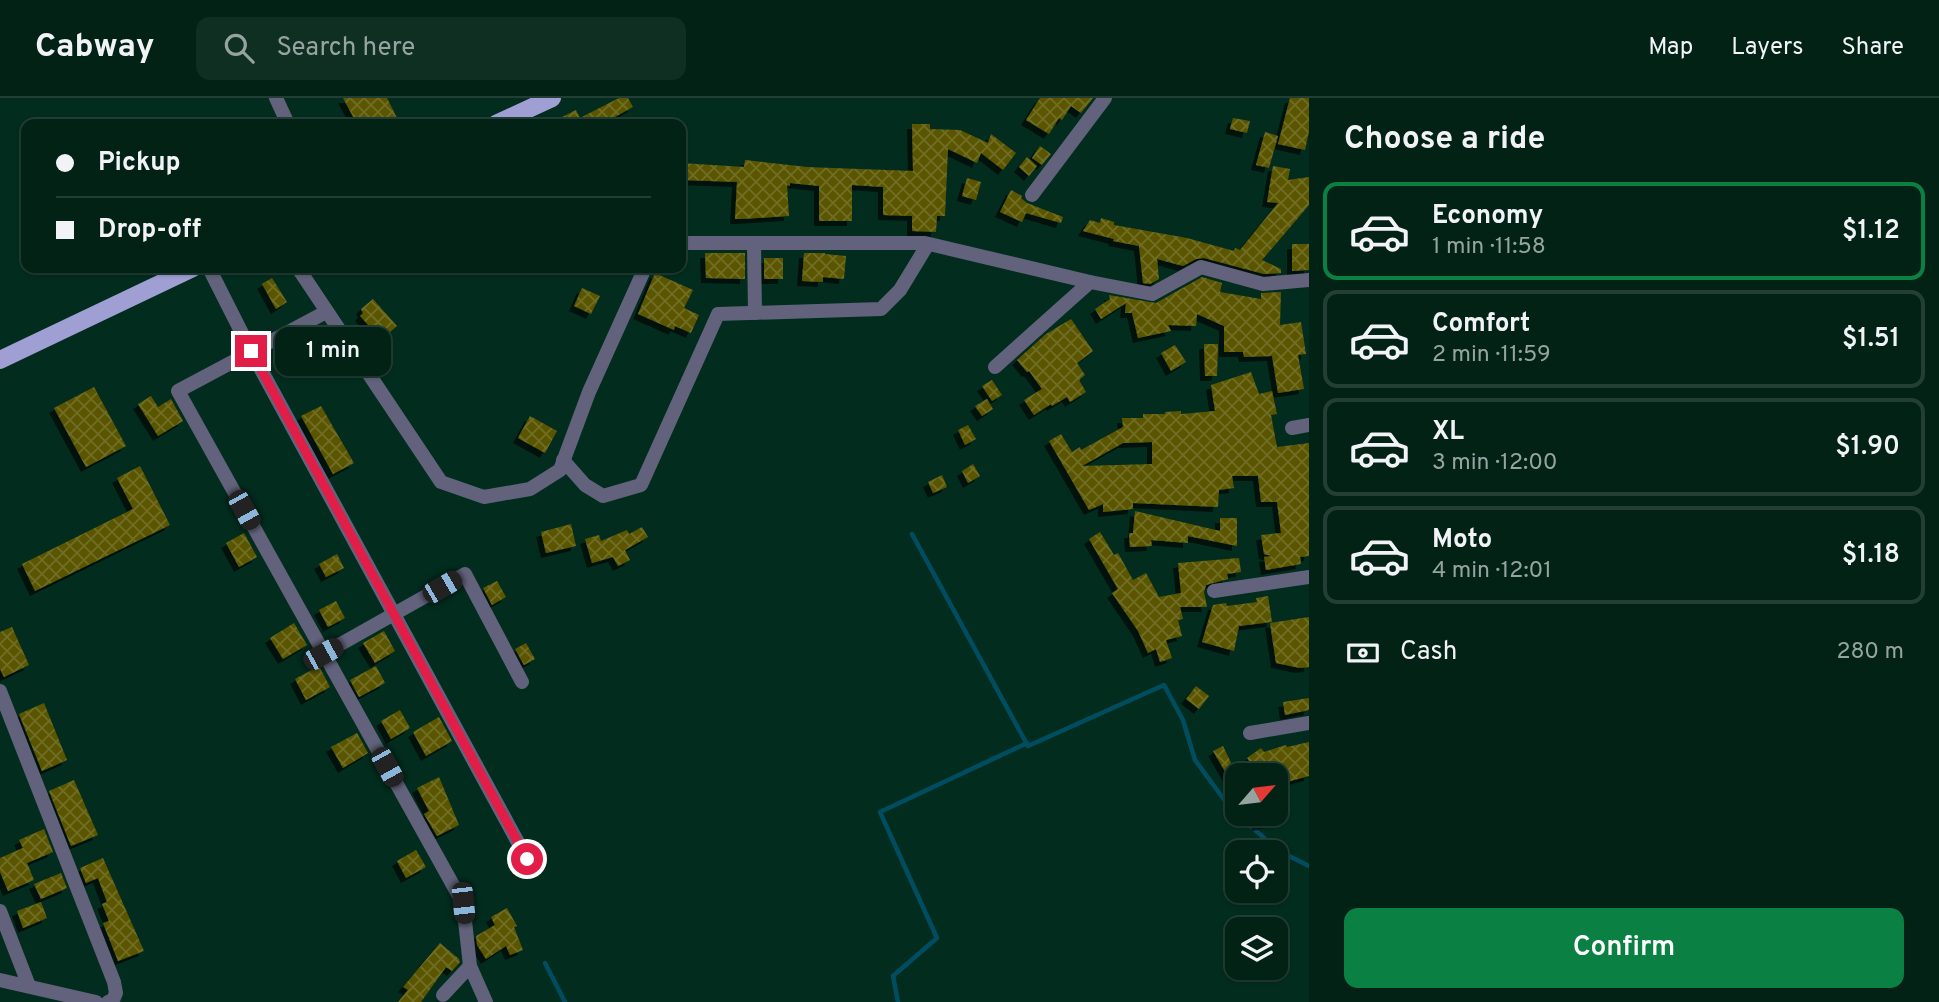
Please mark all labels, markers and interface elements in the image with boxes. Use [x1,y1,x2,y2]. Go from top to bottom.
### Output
search box [196,17,686,80]
text: Cabway [35,27,154,69]
icon: search [220,29,258,67]
text: Search here [276,32,415,65]
text: Map [1648,33,1693,63]
text: Layers [1731,33,1803,63]
text: Share [1841,33,1904,63]
text: Choose a ride [1344,120,1545,160]
text: Pickup [98,147,181,180]
icon: car [1348,200,1411,263]
text: Economy [1432,200,1543,233]
text: Drop-off [98,214,201,247]
text: $1.12 [1842,215,1900,248]
text: 1 min · 11:58 [1432,233,1546,262]
icon: car [1348,308,1411,371]
text: Comfort [1432,308,1530,341]
text: $1.51 [1842,323,1900,356]
callout: 1 min [276,327,391,376]
route end [235,335,267,367]
text: 1 min [306,337,360,366]
text: 2 min · 11:59 [1432,341,1551,370]
icon: car [1348,416,1411,479]
text: XL [1432,416,1464,449]
text: $1.90 [1835,431,1900,464]
text: 3 min · 12:00 [1432,449,1558,478]
car [225,487,264,533]
icon: car [1348,524,1411,587]
text: Moto [1432,524,1492,557]
text: $1.18 [1842,539,1900,572]
text: 4 min · 12:01 [1432,557,1552,586]
car [419,567,466,607]
icon: cash [1344,634,1382,672]
car [300,635,347,673]
text: Cash [1400,636,1457,669]
text: 280 m [1836,638,1904,667]
car [368,744,407,790]
north arrow [1225,763,1288,826]
map controls [1225,763,1288,980]
button: locate [1225,840,1288,903]
route start [511,843,543,875]
car [451,881,476,925]
button: Confirm [1344,908,1904,988]
button: layers [1225,917,1288,980]

